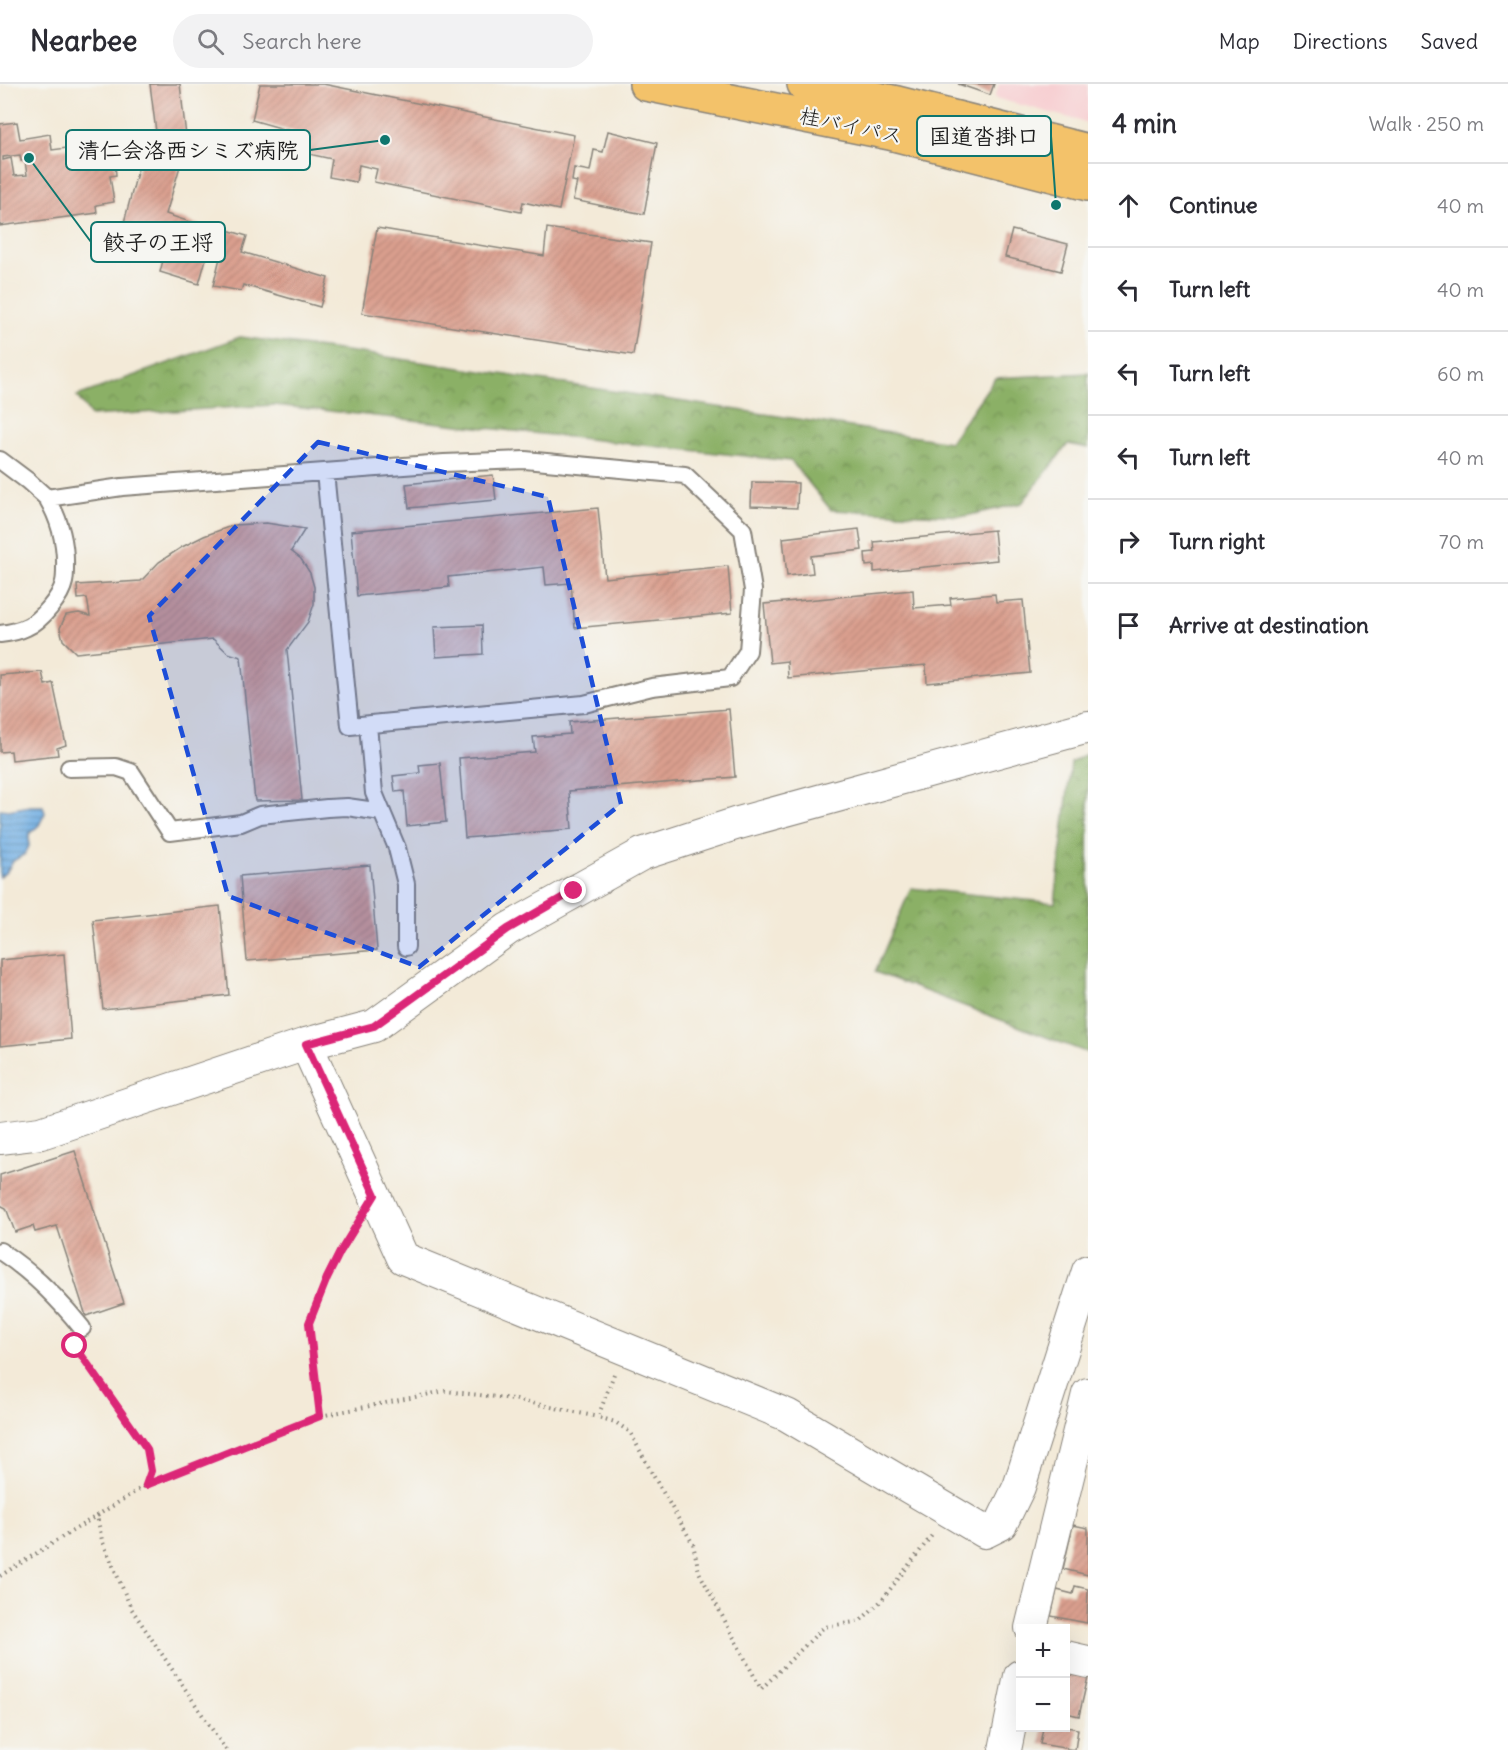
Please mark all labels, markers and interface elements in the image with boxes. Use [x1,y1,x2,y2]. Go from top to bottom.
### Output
search box [173,14,593,68]
text: Nearbee [30,23,137,59]
icon: search [194,25,227,58]
text: Search here [242,27,362,55]
text: Map [1219,28,1260,55]
text: Directions [1293,28,1387,55]
text: Saved [1420,28,1478,55]
street label: 桂バイパス [797,101,905,150]
text: 4 min [1112,107,1177,140]
text: Walk · 250 m [1369,111,1484,136]
callout: 国道沓掛口 [917,116,1051,156]
text: 国道沓掛口 [929,122,1039,150]
callout: 清仁会洛西シミズ病院 [66,130,310,170]
text: 清仁会洛西シミズ病院 [78,136,298,164]
icon: ahead [1112,189,1145,222]
text: Continue [1169,191,1258,219]
text: 40 m [1437,193,1484,218]
callout: 餃子の王将 [91,222,225,262]
text: 餃子の王将 [103,228,213,256]
icon: left [1112,273,1145,306]
text: Turn left [1169,275,1250,303]
text: 40 m [1437,277,1484,302]
icon: left [1112,357,1145,390]
text: Turn left [1169,359,1250,387]
text: 60 m [1437,361,1484,386]
icon: left [1112,441,1145,474]
text: Turn left [1169,443,1250,471]
text: 40 m [1437,445,1484,470]
icon: right [1112,525,1145,558]
text: Turn right [1169,527,1265,555]
text: 70 m [1439,529,1484,554]
icon: arrive [1112,609,1145,642]
text: Arrive at destination [1169,611,1369,639]
route end [560,877,586,903]
route start [61,1332,87,1358]
map controls [1016,1624,1070,1732]
button: + [1016,1624,1070,1678]
button: − [1016,1678,1070,1732]

